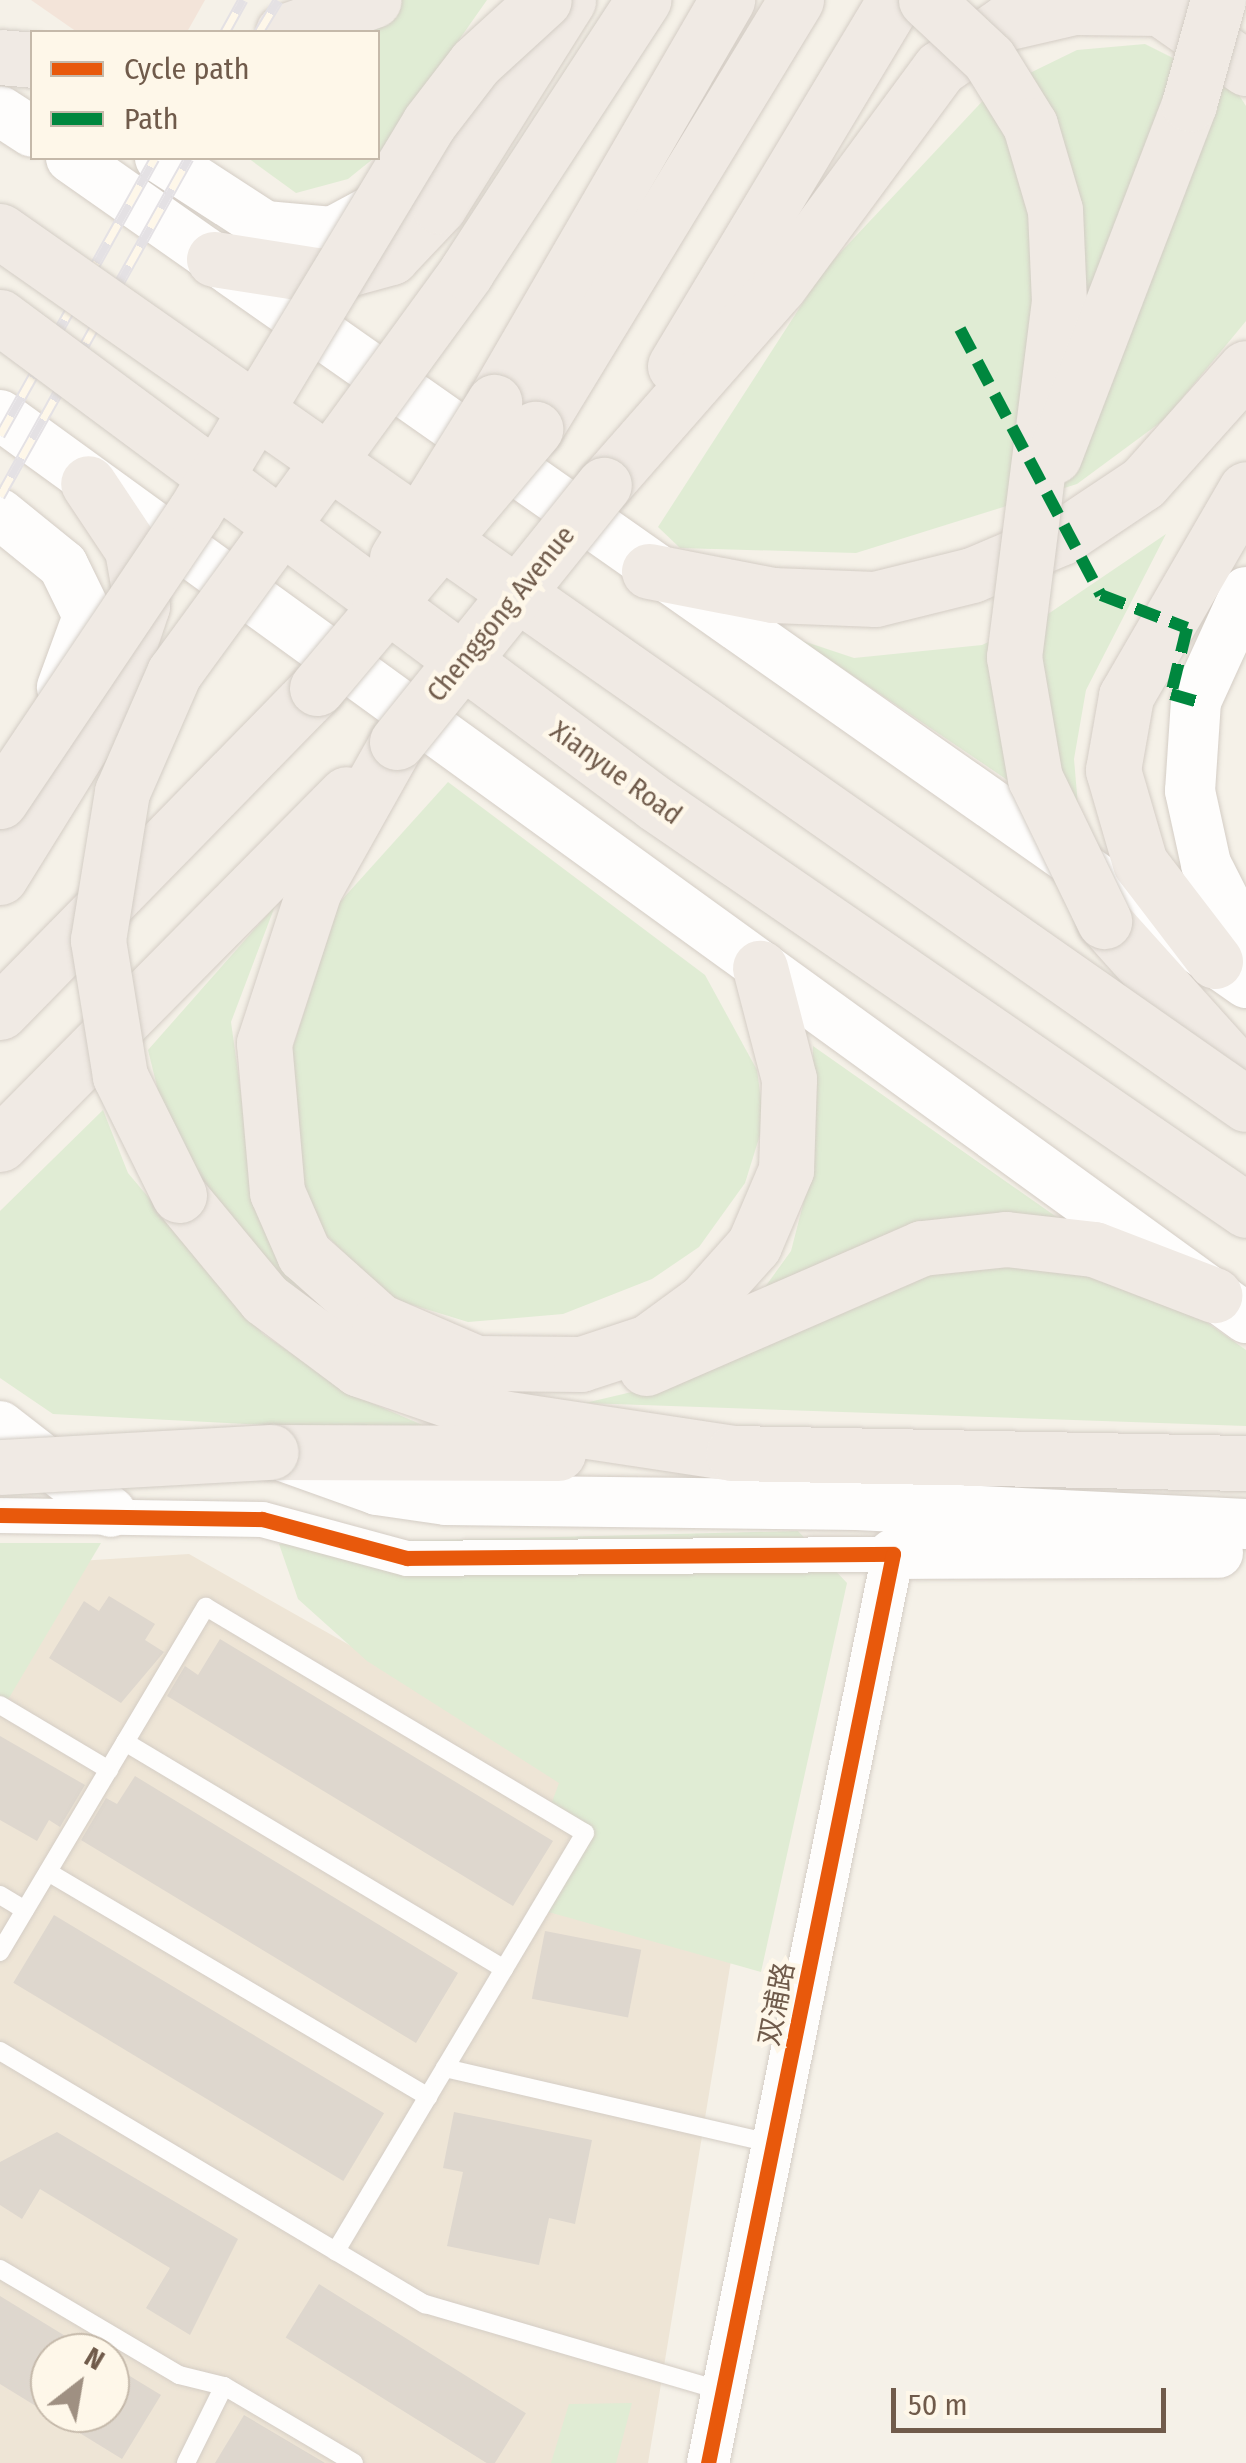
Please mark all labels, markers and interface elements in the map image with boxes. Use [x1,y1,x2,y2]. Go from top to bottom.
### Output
legend [30,30,380,160]
text: Cycle path [124,51,250,87]
text: Path [124,101,178,137]
street label: Chenggong Avenue [420,519,582,709]
street label: Xianyue Road [544,714,688,832]
street label: 双浦路 [752,1960,802,2048]
north arrow [30,2333,130,2433]
text: N [79,2340,110,2377]
scale bar [896,2368,1171,2430]
text: 50 m [908,2387,968,2423]

